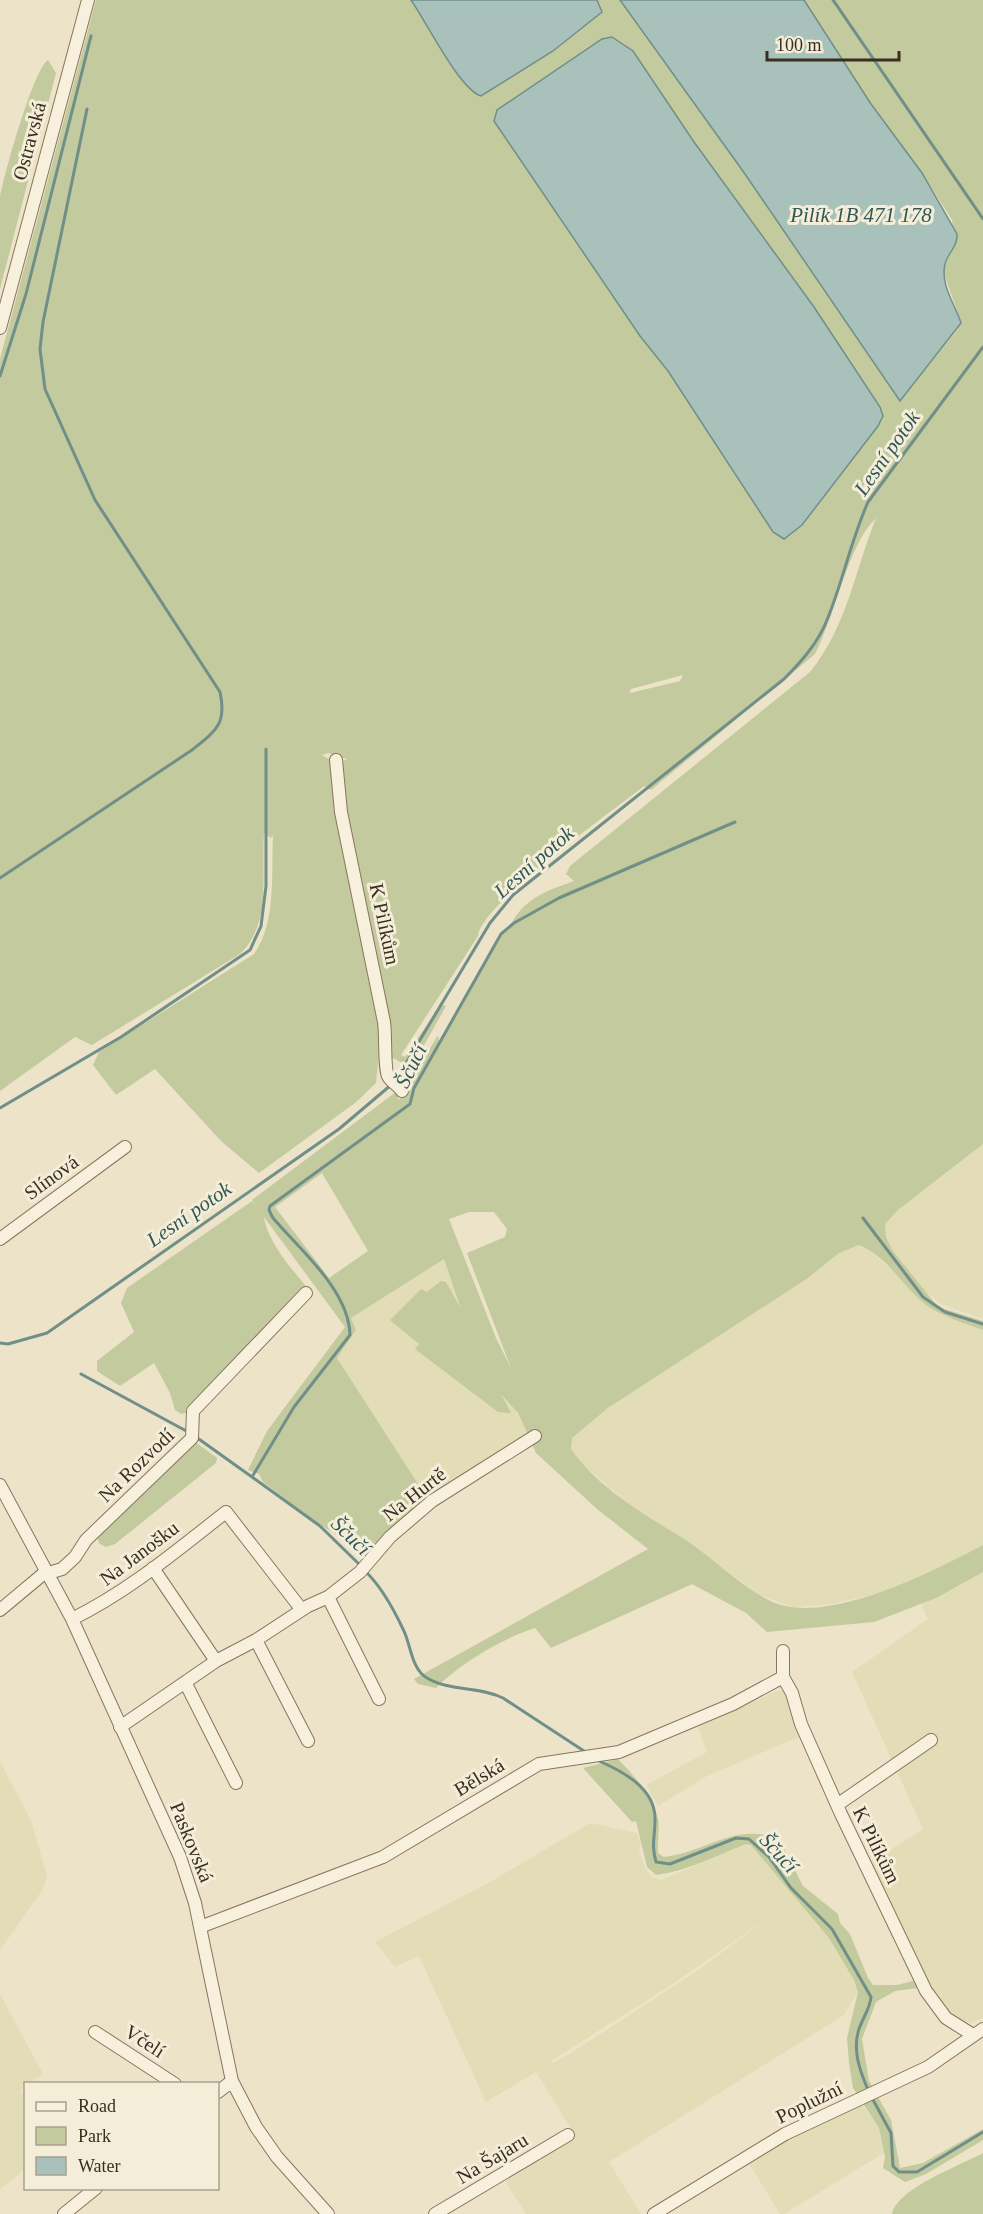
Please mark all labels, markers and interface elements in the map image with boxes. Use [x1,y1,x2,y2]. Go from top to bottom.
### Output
scale bar [767,24,899,62]
text: 100 m [776,35,822,55]
street label: Ostravská [8,99,50,182]
water label: Pilík 1B 471 178 [789,203,932,227]
water label: Lesní potok [849,406,925,501]
water label: Lesní potok [489,821,579,904]
street label: K Pilíkům [366,881,404,967]
water label: Ščučí [390,1038,433,1092]
street label: Slínová [20,1150,82,1204]
water label: Lesní potok [141,1176,236,1252]
street label: Na Rozvodí [94,1423,179,1506]
street label: Na Hurtě [378,1463,450,1525]
water label: Ščučí [326,1512,377,1562]
street label: Na Janošku [95,1516,183,1590]
street label: Bělská [450,1753,508,1800]
street label: Paskovská [166,1799,218,1885]
street label: K Pilíkům [849,1803,905,1887]
water label: Ščučí [755,1828,805,1880]
street label: Včelí [121,2020,170,2062]
street label: Poplužní [772,2076,847,2128]
legend [24,2082,219,2190]
text: Road [78,2096,116,2116]
text: Park [78,2126,111,2146]
street label: Na Šajaru [452,2127,532,2189]
text: Water [78,2156,121,2176]

